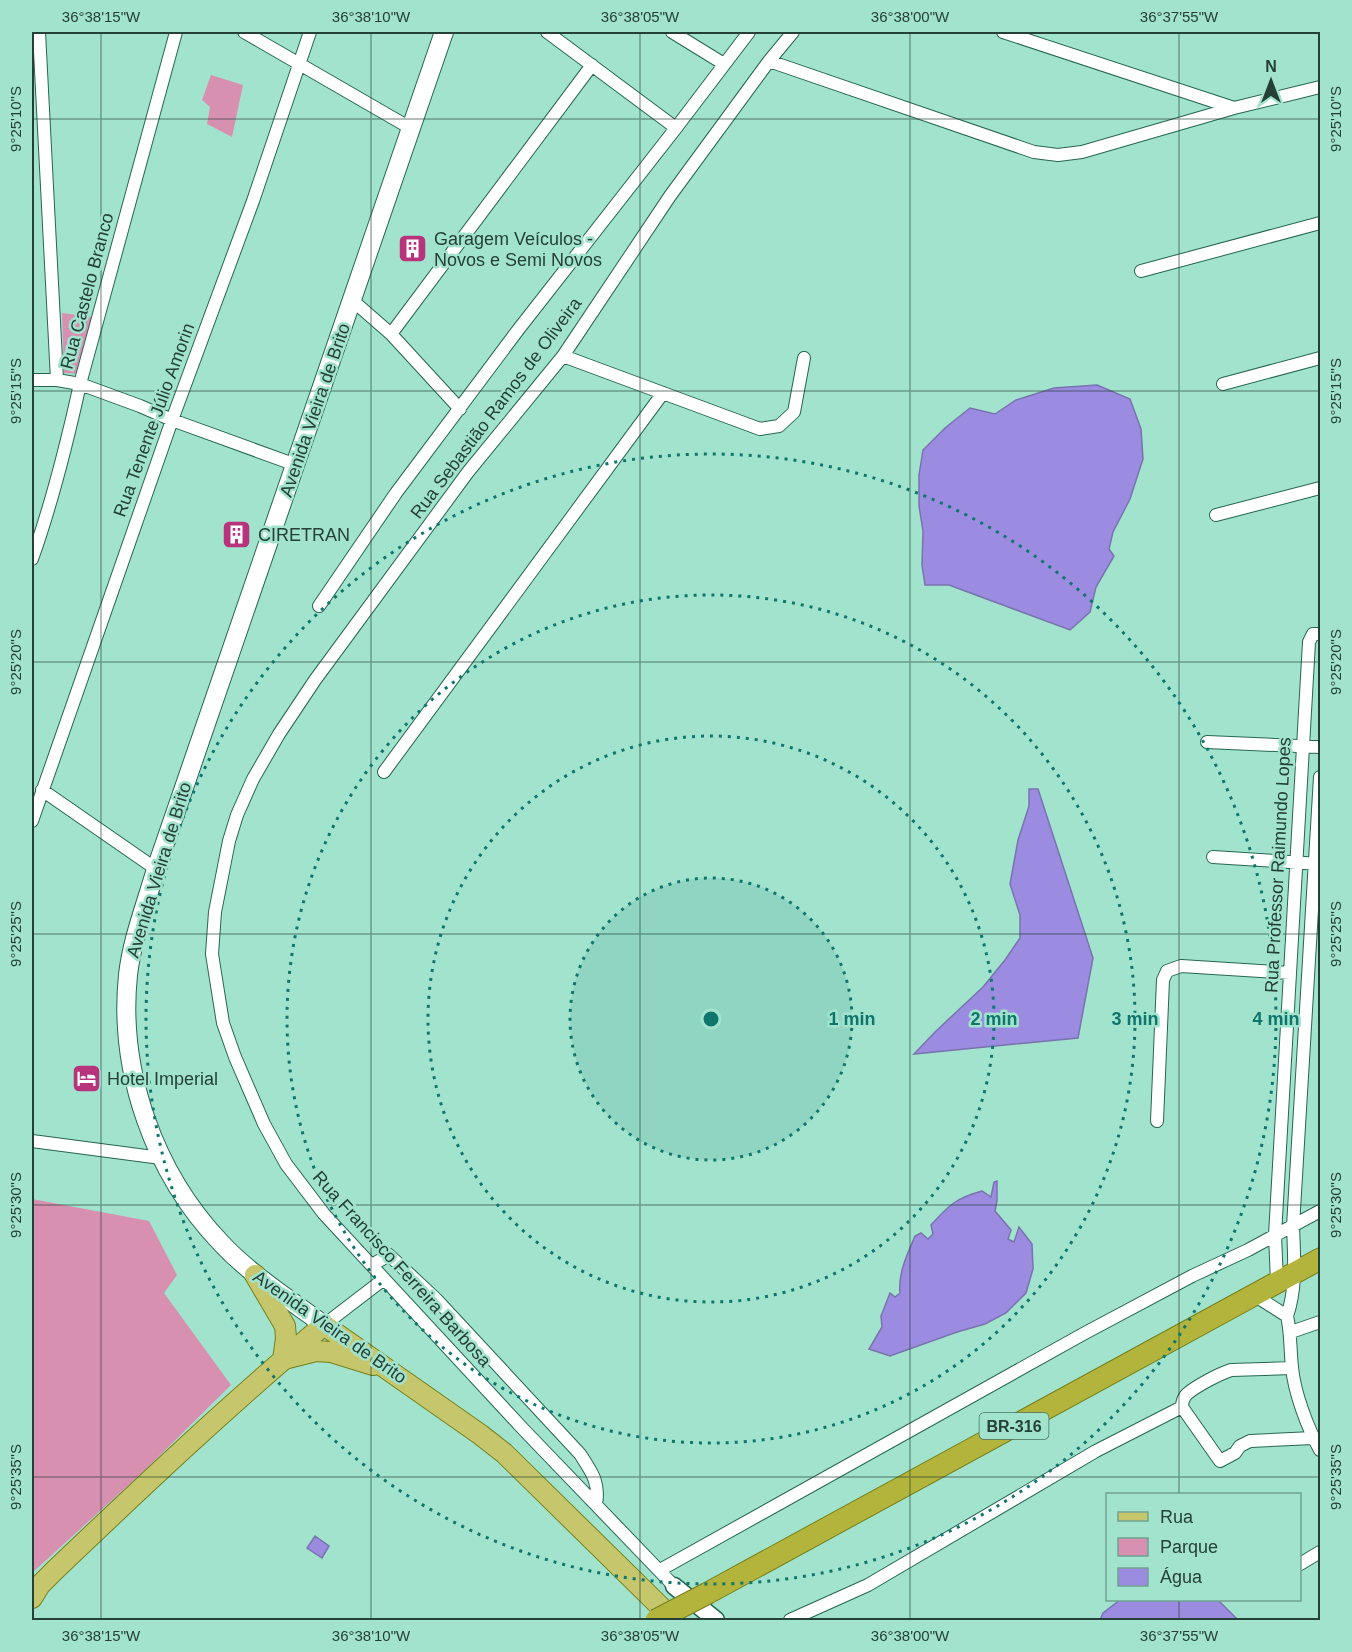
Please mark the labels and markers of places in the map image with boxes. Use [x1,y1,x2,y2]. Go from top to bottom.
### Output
place label: Garagem Veículos - Novos e Semi Novos [434,229,602,270]
building icon: Garagem Veículos - Novos e Semi Novos [397,233,429,265]
building icon: CIRETRAN [221,519,253,551]
place label: CIRETRAN [258,525,350,545]
centre of rings [701,1009,721,1029]
hotel icon: Hotel Imperial [70,1063,102,1095]
place label: Hotel Imperial [107,1069,218,1089]

